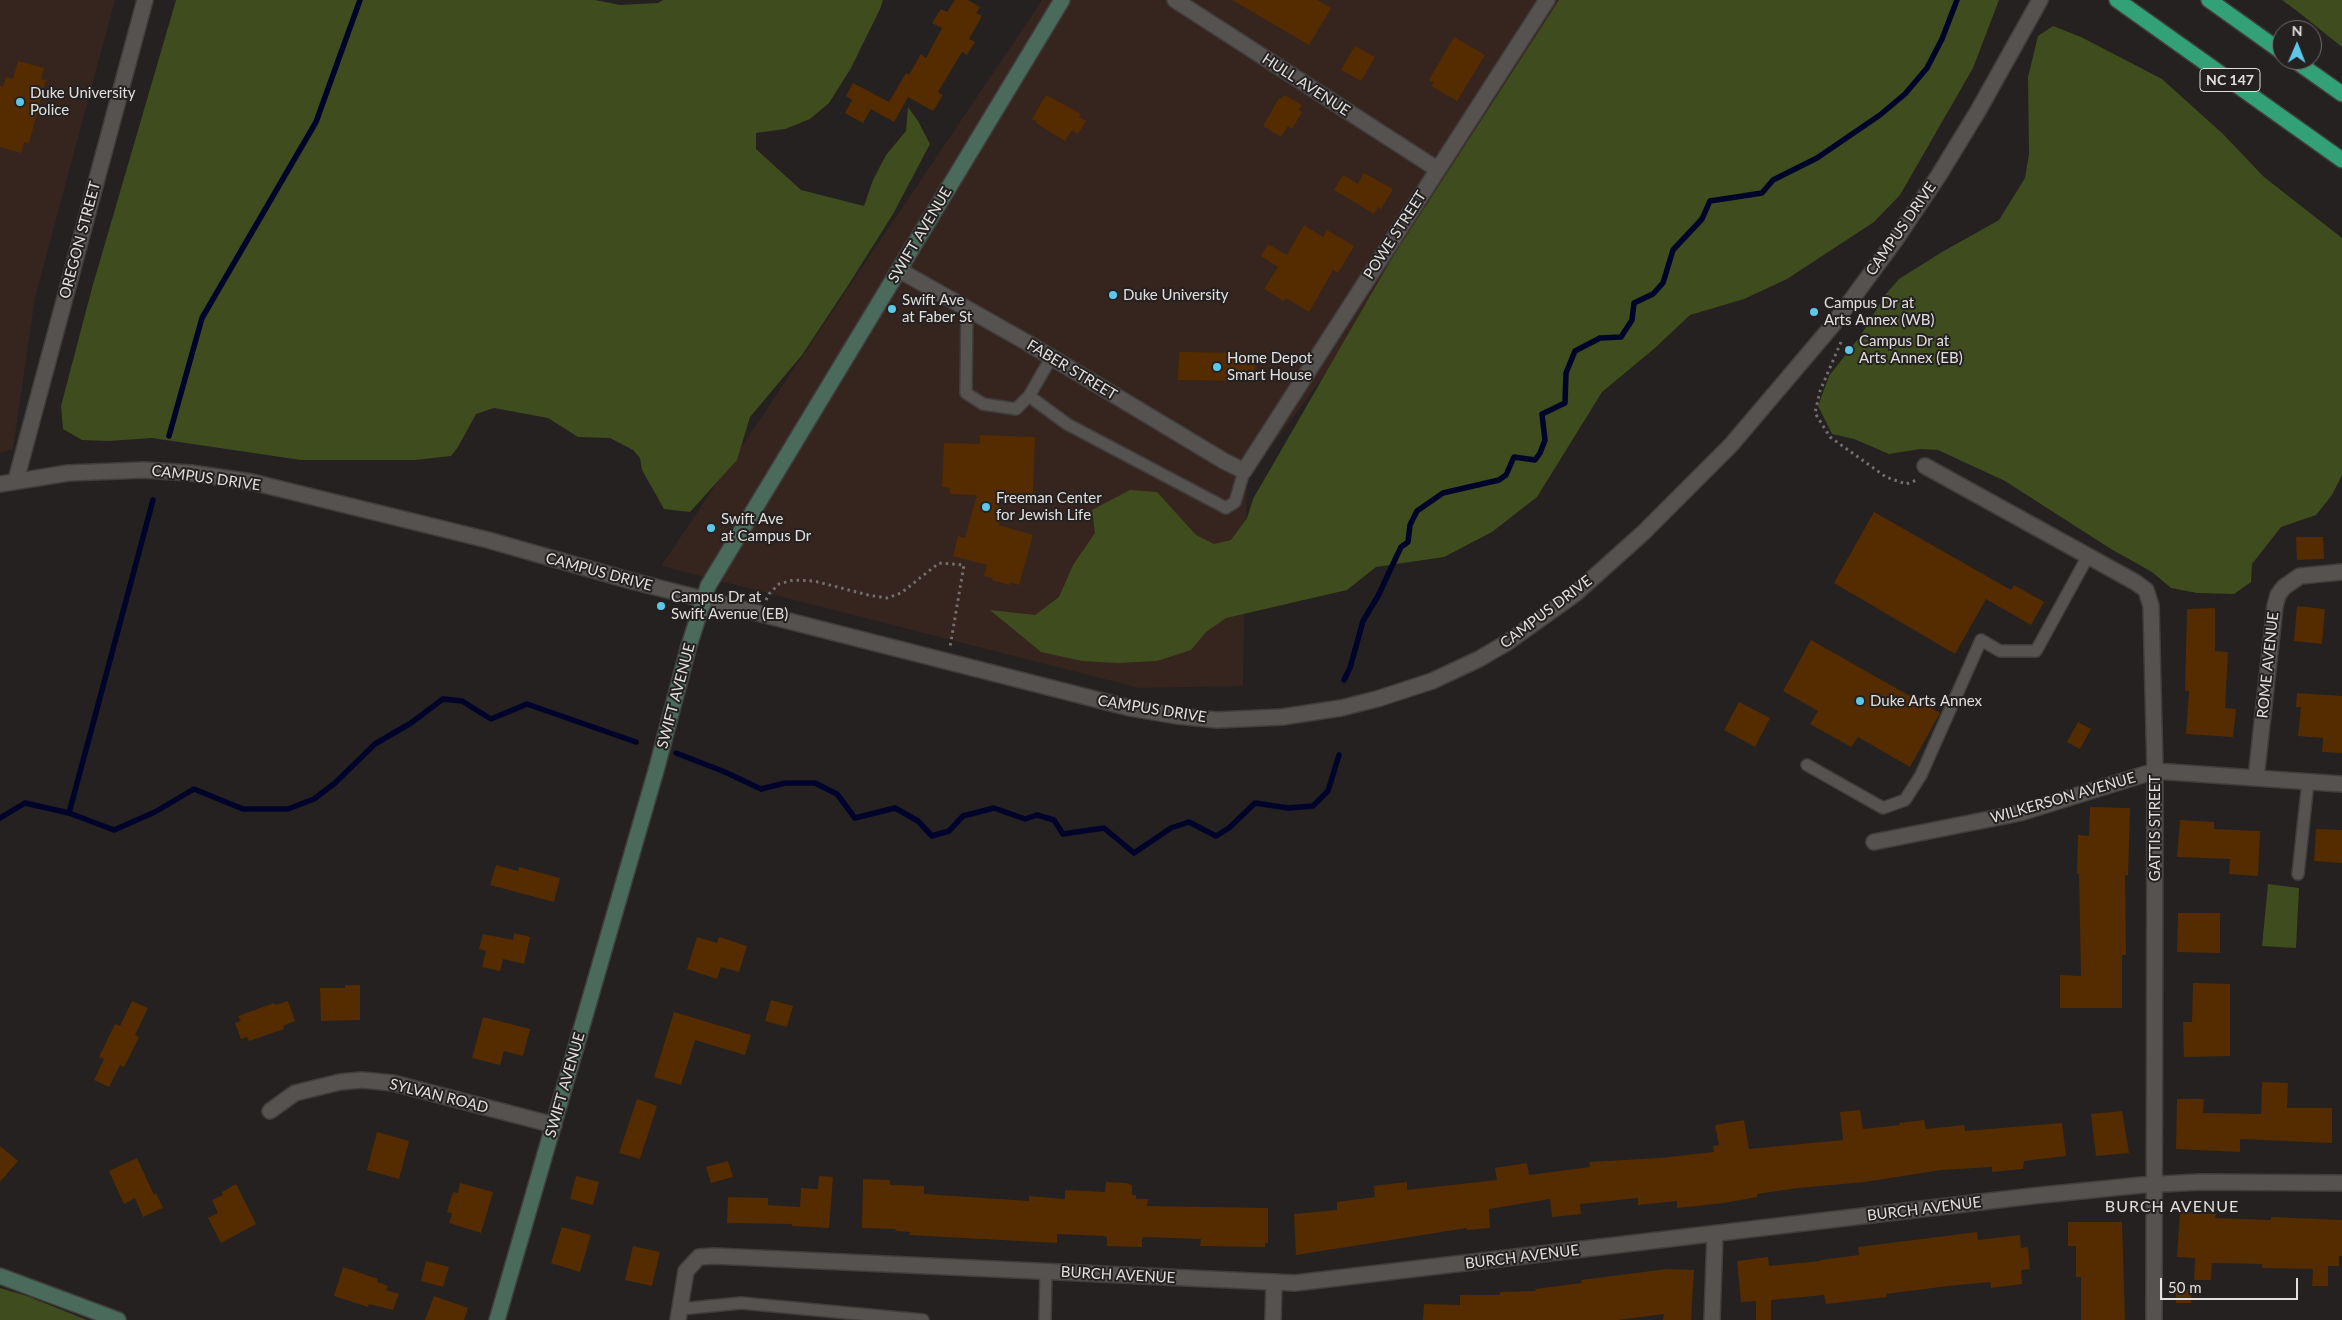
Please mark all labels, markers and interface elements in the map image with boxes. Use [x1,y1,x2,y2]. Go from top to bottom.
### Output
north arrow [2272,20,2322,70]
text: N [2292,22,2303,39]
street label: HULL AVENUE [1259,50,1353,120]
road number: NC 147 [2200,68,2260,92]
place label: Duke University Police [30,84,135,119]
marker: Duke University Police [14,96,26,108]
street label: OREGON STREET [56,179,104,301]
street label: CAMPUS DRIVE [1862,179,1940,279]
street label: SWIFT AVENUE [884,184,956,286]
street label: POWE STREET [1360,188,1430,282]
place label: Duke University [1123,286,1228,304]
marker: Duke University [1107,289,1119,301]
place label: Swift Ave at Faber St [902,291,972,326]
place label: Campus Dr at Arts Annex (WB) [1824,294,1935,329]
marker: Swift Ave at Faber St [886,303,898,315]
marker: Campus Dr at Arts Annex (WB) [1808,306,1820,318]
place label: Campus Dr at Arts Annex (EB) [1859,332,1963,367]
street label: FABER STREET [1024,336,1120,404]
marker: Campus Dr at Arts Annex (EB) [1843,344,1855,356]
place label: Home Depot Smart House [1227,349,1312,384]
marker: Home Depot Smart House [1211,361,1223,373]
street label: CAMPUS DRIVE [150,461,262,495]
place label: Freeman Center for Jewish Life [996,489,1102,524]
marker: Freeman Center for Jewish Life [980,501,992,513]
place label: Swift Ave at Campus Dr [721,510,811,545]
marker: Swift Ave at Campus Dr [705,522,717,534]
street label: CAMPUS DRIVE [544,549,654,595]
street label: CAMPUS DRIVE [1497,572,1595,652]
place label: Campus Dr at Swift Avenue (EB) [671,588,788,623]
marker: Campus Dr at Swift Avenue (EB) [655,600,667,612]
street label: ROME AVENUE [2253,611,2283,719]
street label: SWIFT AVENUE [653,641,699,751]
street label: CAMPUS DRIVE [1096,692,1208,726]
place label: Duke Arts Annex [1870,692,1982,710]
marker: Duke Arts Annex [1854,695,1866,707]
street label: WILKERSON AVENUE [1988,769,2138,827]
street label: GATTIS STREET [2146,775,2164,881]
street label: SWIFT AVENUE [541,1030,589,1140]
street label: SYLVAN ROAD [388,1075,490,1117]
street label: BURCH AVENUE [1866,1193,1982,1225]
district label: BURCH AVENUE [2103,1197,2241,1217]
street label: BURCH AVENUE [1464,1241,1580,1273]
street label: BURCH AVENUE [1060,1263,1176,1287]
scale bar [2162,1268,2300,1300]
text: 50 m [2168,1278,2202,1296]

